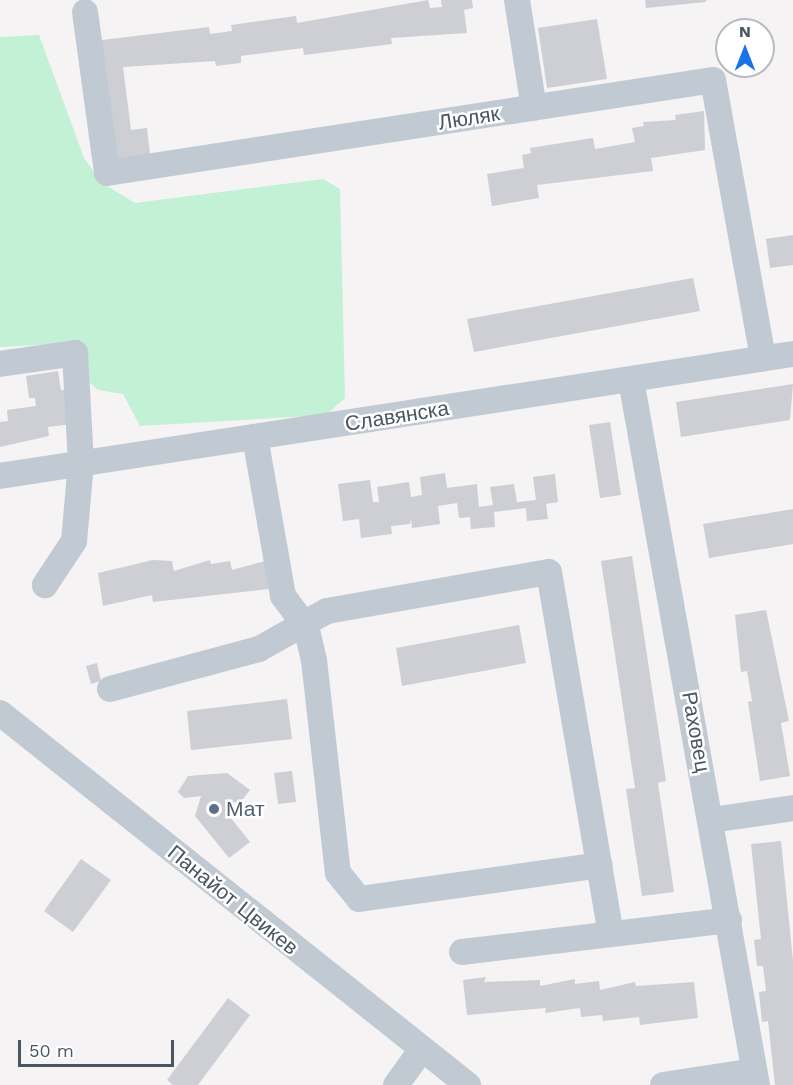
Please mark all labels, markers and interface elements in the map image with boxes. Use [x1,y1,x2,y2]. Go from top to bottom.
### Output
north arrow [715,18,775,78]
text: N [739,22,751,41]
street label: Люляк [436,101,502,135]
street label: Славянска [343,395,451,437]
street label: Раховец [677,690,715,774]
place label: Мат [226,796,265,822]
marker: Мат [207,802,221,816]
street label: Панайот Цвикев [163,840,303,960]
scale bar [21,1028,177,1066]
text: 50 m [29,1040,74,1061]

